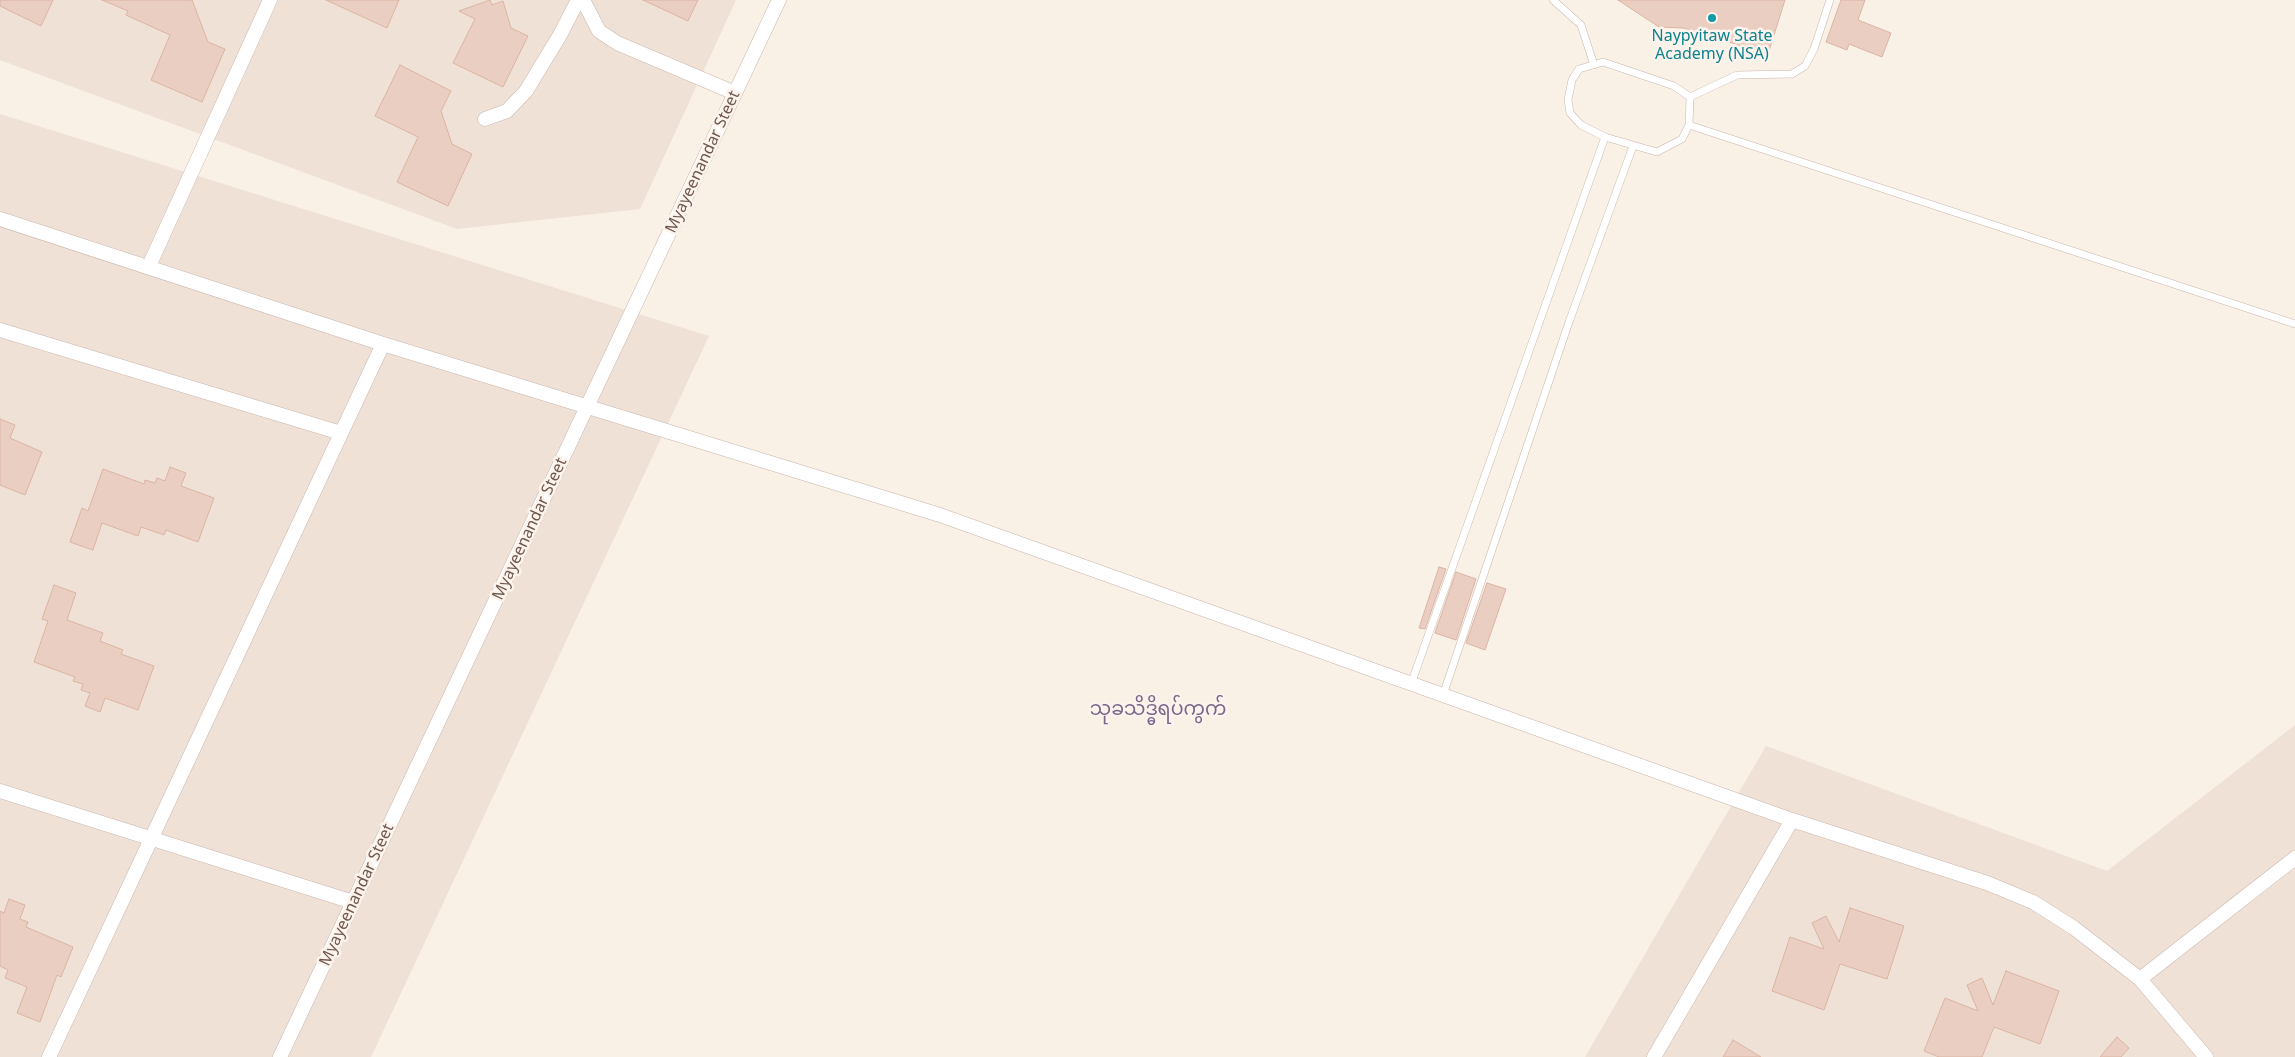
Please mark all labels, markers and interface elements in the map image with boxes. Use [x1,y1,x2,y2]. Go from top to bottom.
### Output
marker: Naypyitaw State Academy (NSA) [1706,12,1718,24]
place label: Naypyitaw State Academy (NSA) [1652,26,1772,64]
street label: Myayeenandar Steet [662,88,744,236]
street label: Myayeenandar Steet [489,455,571,603]
district label: သုခသိဒ္ဓိရပ်ကွက် [1090,699,1226,721]
street label: Myayeenandar Steet [316,821,398,969]

